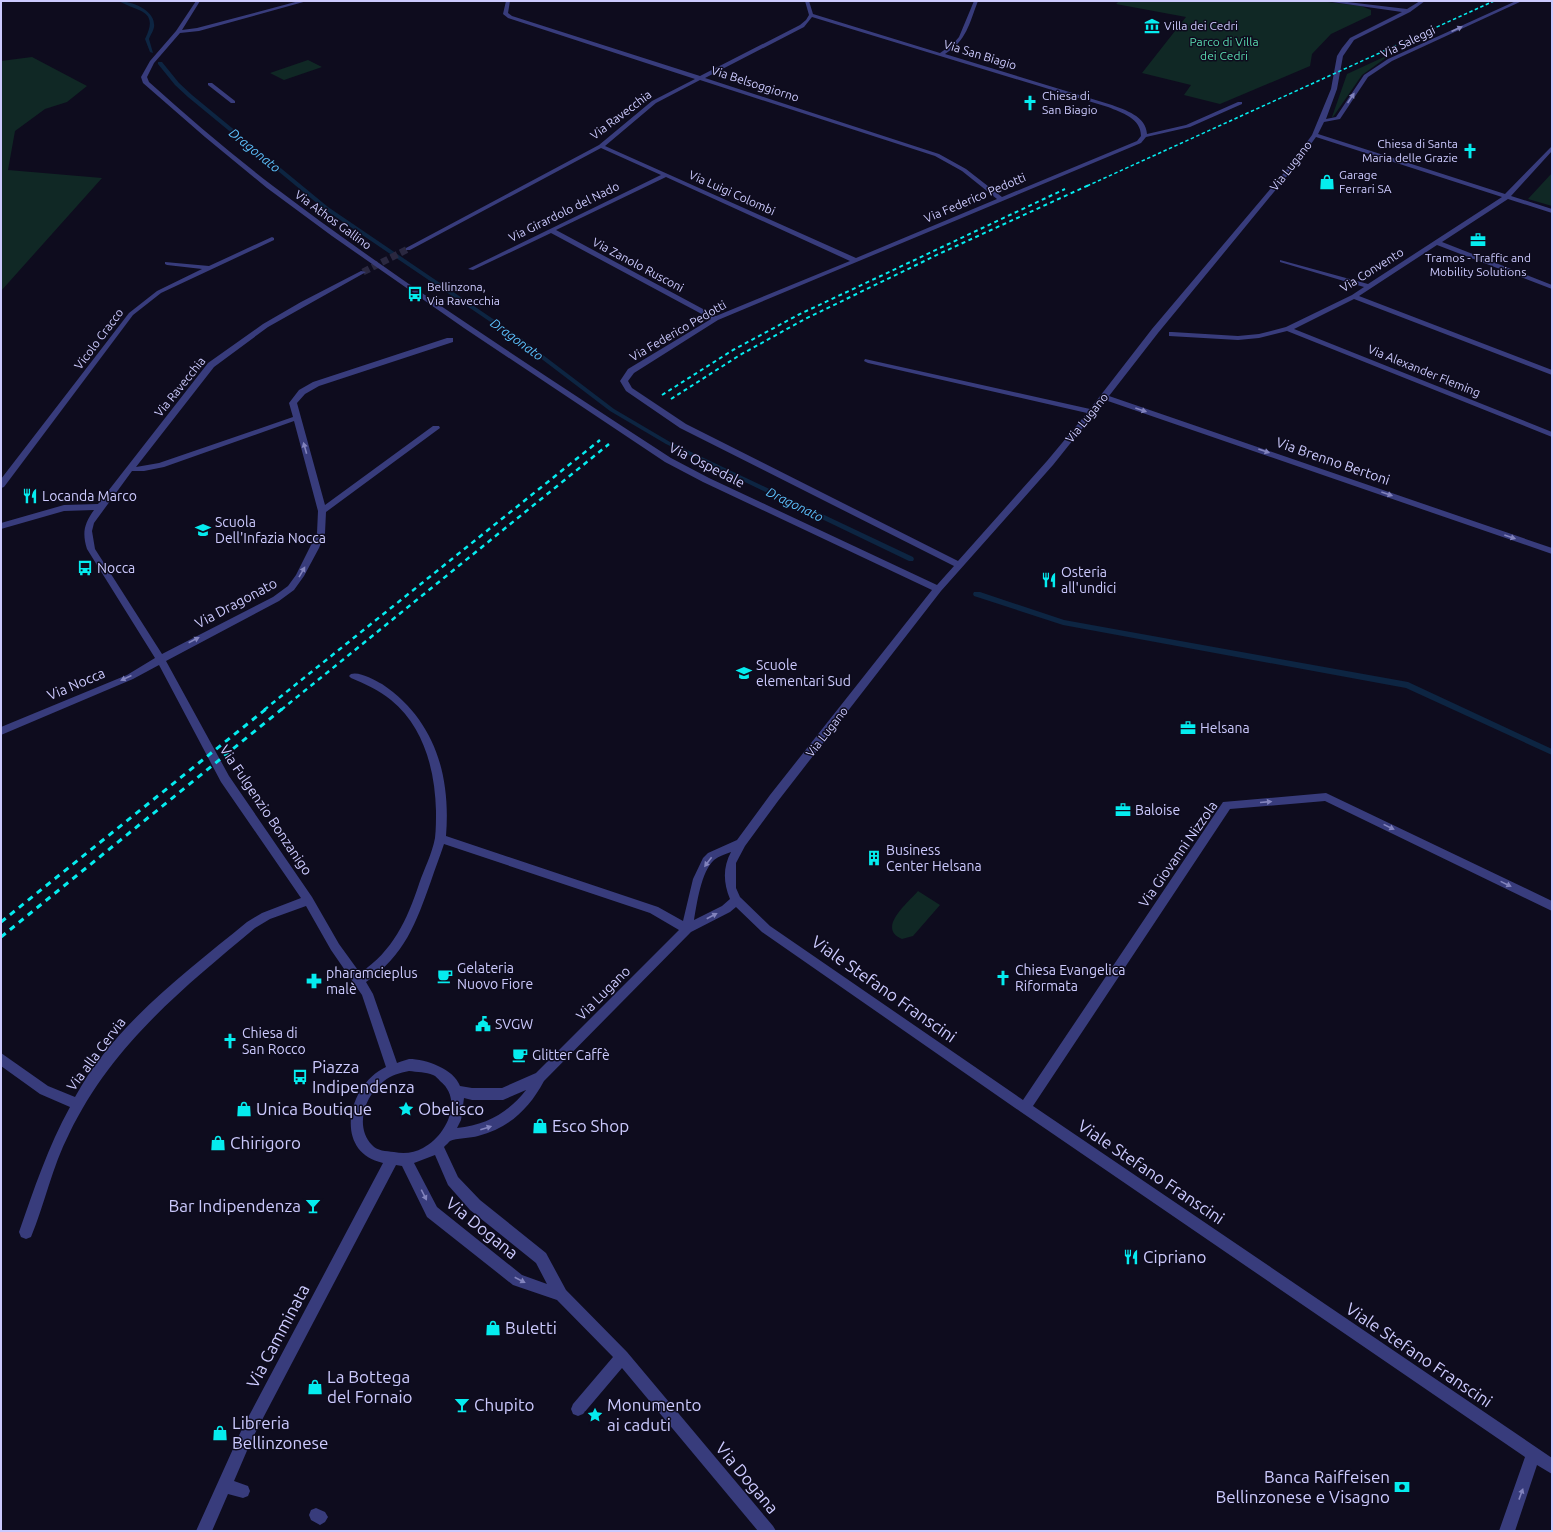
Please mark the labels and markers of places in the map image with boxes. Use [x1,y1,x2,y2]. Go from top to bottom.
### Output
museum icon: Villa dei Cedri [1143,17,1161,35]
place label: Villa dei Cedri [1164,19,1238,32]
place label: Chiesa di San Biagio [1042,89,1098,116]
church icon: Chiesa di San Biagio [1021,94,1039,112]
place label: Chiesa di Santa Maria delle Grazie [1362,137,1458,164]
church icon: Chiesa di Santa Maria delle Grazie [1461,142,1479,160]
place label: Garage Ferrari SA [1339,168,1392,195]
shop icon: Garage Ferrari SA [1318,173,1336,191]
office icon: Tramos - Traffic and Mobility Solutions [1469,231,1487,249]
place label: Tramos - Traffic and Mobility Solutions [1425,251,1531,278]
place label: Bellinzona, Via Ravecchia [427,280,500,307]
bus stop icon: Bellinzona, Via Ravecchia [406,285,424,303]
restaurant icon: Locanda Marco [21,487,39,505]
place label: Locanda Marco [42,488,137,504]
place label: Scuola Dell'Infazia Nocca [215,514,326,546]
school or university icon: Scuola Dell'Infazia Nocca [194,521,212,539]
bus stop icon: Nocca [76,559,94,577]
place label: Nocca [97,560,135,576]
place label: Osteria all'undici [1061,564,1116,596]
restaurant icon: Osteria all'undici [1040,571,1058,589]
place label: Scuole elementari Sud [756,657,851,689]
school or university icon: Scuole elementari Sud [735,664,753,682]
office icon: Helsana [1179,719,1197,737]
place label: Helsana [1200,720,1250,736]
office icon: Baloise [1114,801,1132,819]
place label: Baloise [1135,802,1180,818]
place label: Business Center Helsana [886,842,982,874]
building icon: Business Center Helsana [865,849,883,867]
place label: Gelateria Nuovo Fiore [457,960,533,992]
place label: Chiesa Evangelica Riformata [1015,962,1125,994]
place label: pharamcieplus malè [326,965,418,997]
cafe icon: Gelateria Nuovo Fiore [436,967,454,985]
church icon: Chiesa Evangelica Riformata [994,969,1012,987]
pharmacy icon: pharamcieplus malè [305,972,323,990]
public building icon: SVGW [474,1015,492,1033]
place label: SVGW [495,1016,533,1032]
place label: Chiesa di San Rocco [242,1025,306,1057]
church icon: Chiesa di San Rocco [221,1032,239,1050]
cafe icon: Glitter Caffè [511,1046,529,1064]
place label: Glitter Caffè [532,1047,610,1063]
place label: Piazza Indipendenza [312,1057,415,1096]
bus stop icon: Piazza Indipendenza [291,1068,309,1086]
place label: Unica Boutique [256,1099,372,1118]
place label: Obelisco [418,1099,484,1118]
shop icon: Unica Boutique [235,1100,253,1118]
place icon: Obelisco [397,1100,415,1118]
place label: Esco Shop [552,1116,629,1135]
shop icon: Esco Shop [531,1117,549,1135]
place label: Chirigoro [230,1133,301,1152]
shop icon: Chirigoro [209,1134,227,1152]
place label: Bar Indipendenza [168,1196,301,1215]
bar icon: Bar Indipendenza [304,1197,322,1215]
place label: Cipriano [1143,1247,1207,1266]
restaurant icon: Cipriano [1122,1248,1140,1266]
place label: Buletti [505,1318,557,1337]
shop icon: Buletti [484,1319,502,1337]
place label: La Bottega del Fornaio [327,1367,413,1406]
shop icon: La Bottega del Fornaio [306,1378,324,1396]
place label: Chupito [474,1395,535,1414]
place label: Monumento ai caduti [607,1395,702,1434]
bar icon: Chupito [453,1396,471,1414]
place icon: Monumento ai caduti [586,1406,604,1424]
place label: Libreria Bellinzonese [232,1413,328,1452]
shop icon: Libreria Bellinzonese [211,1424,229,1442]
place label: Banca Raiffeisen Bellinzonese e Visagno [1215,1467,1390,1506]
bank icon: Banca Raiffeisen Bellinzonese e Visagno [1393,1478,1411,1496]

